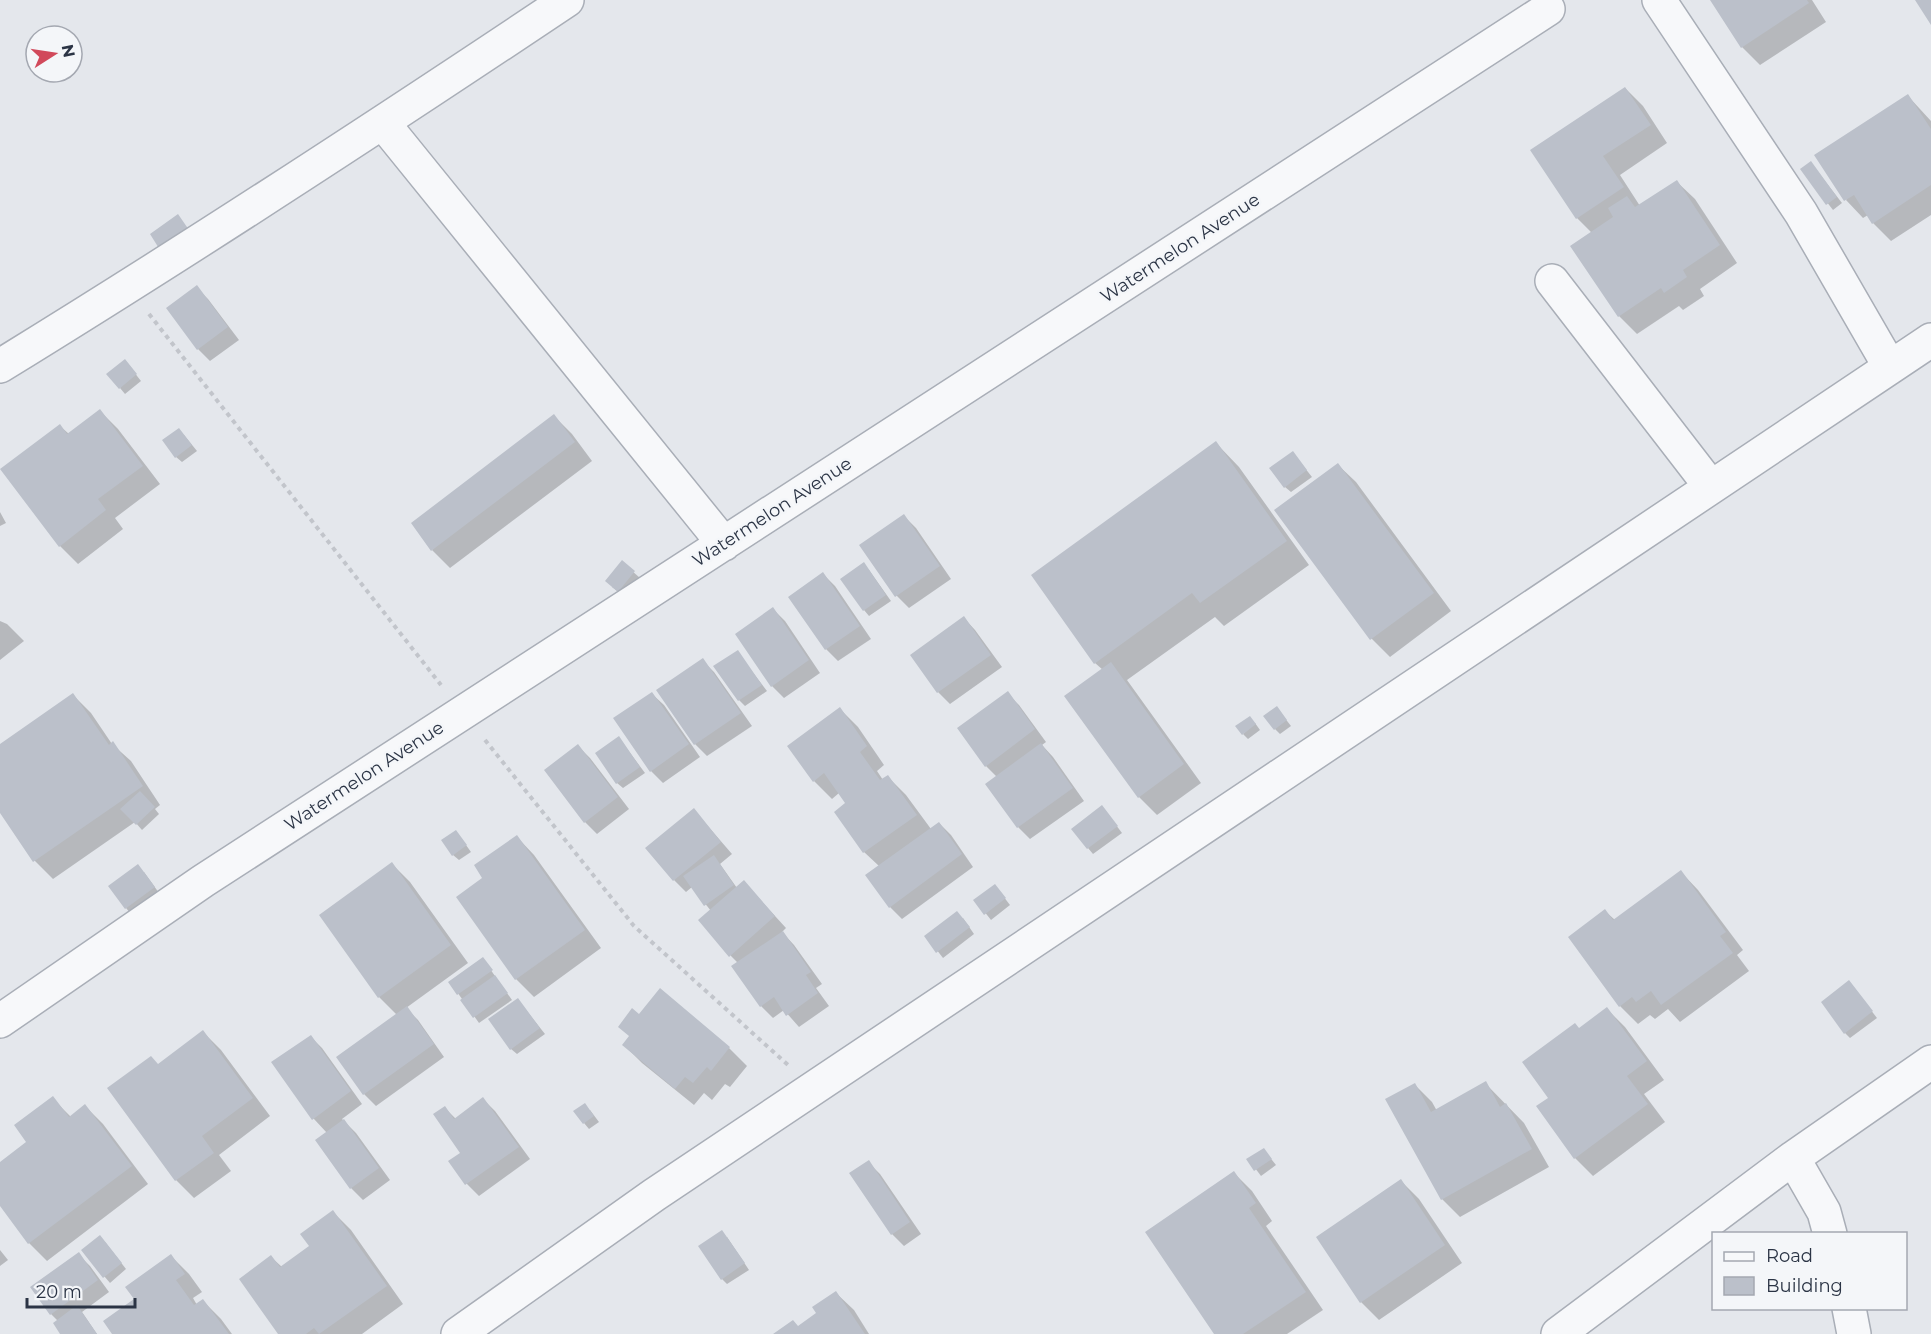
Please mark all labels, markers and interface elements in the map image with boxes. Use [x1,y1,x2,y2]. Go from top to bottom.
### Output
north arrow [24,24,84,84]
text: N [58,43,79,59]
street label: Watermelon Avenue [1096,188,1264,308]
street label: Watermelon Avenue [688,452,856,572]
street label: Watermelon Avenue [280,716,448,836]
legend [1712,1232,1907,1310]
text: Road [1766,1245,1813,1267]
scale bar [27,1271,135,1309]
text: Building [1766,1275,1843,1297]
text: 20 m [36,1281,82,1303]

